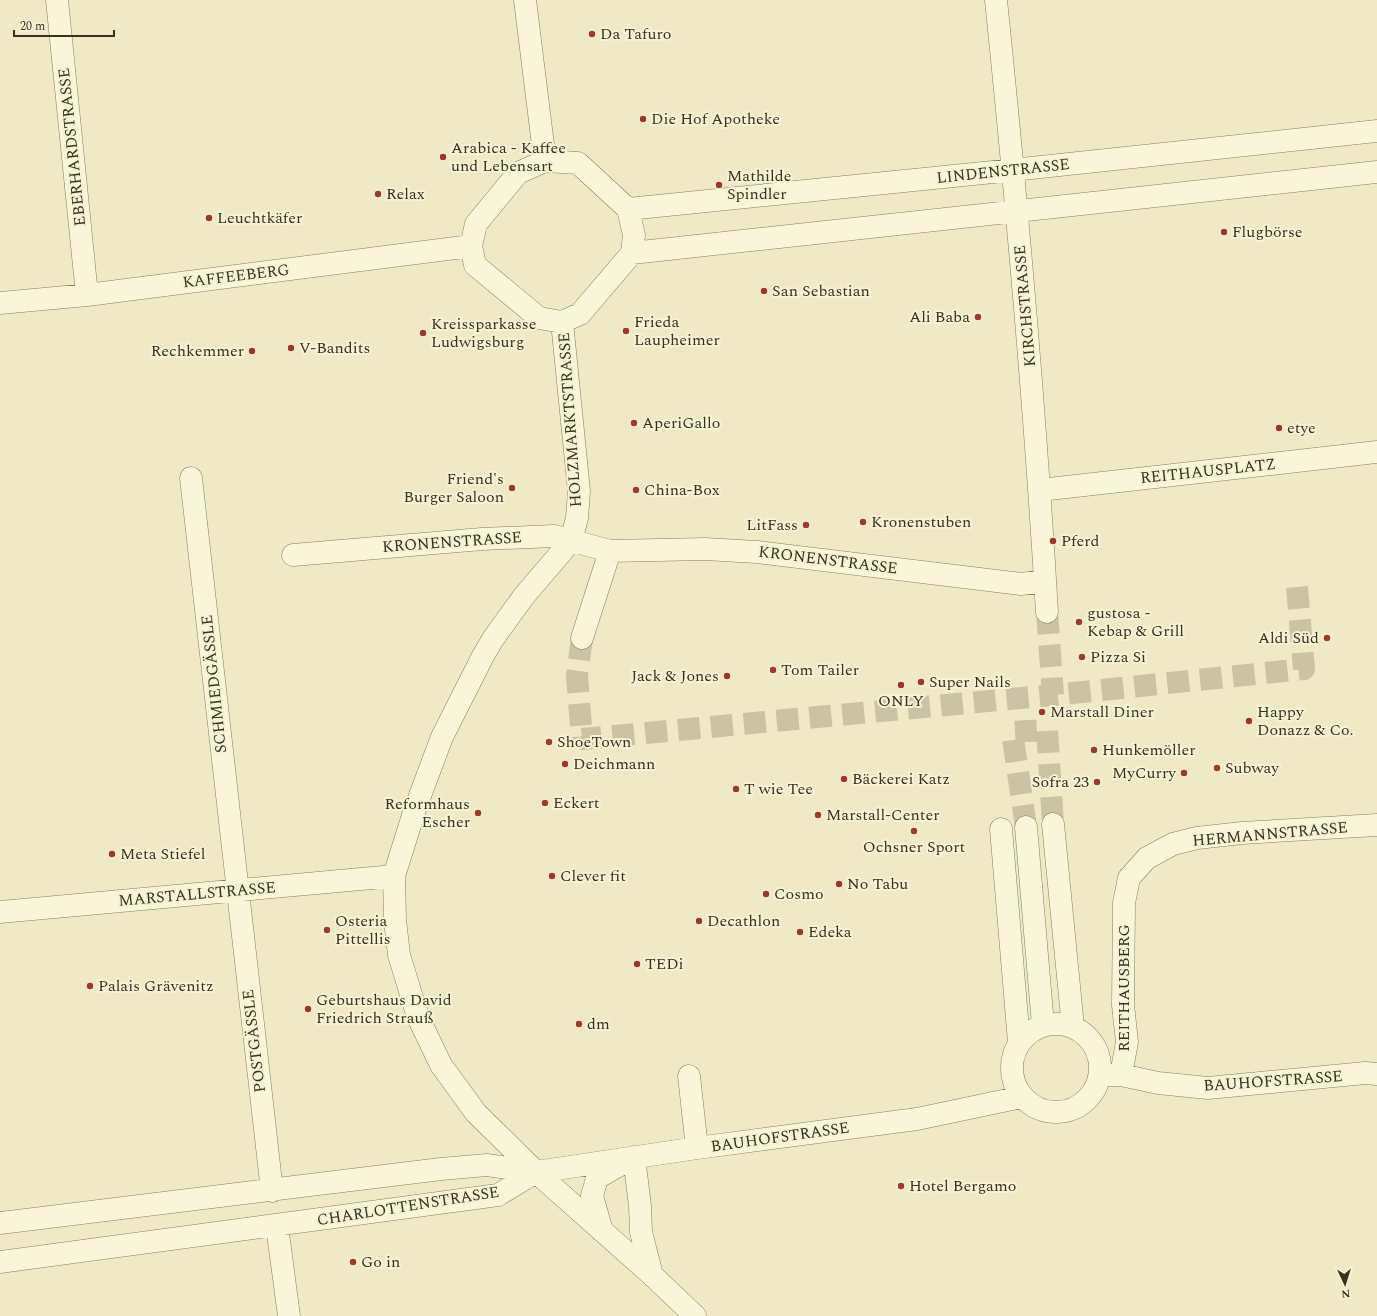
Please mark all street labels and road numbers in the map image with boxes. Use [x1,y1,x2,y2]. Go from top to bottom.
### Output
street label: EBERHARDSTRASSE [52,67,92,227]
street label: LINDENSTRASSE [935,152,1071,190]
street label: KIRCHSTRASSE [1008,244,1042,368]
street label: KAFFEEBERG [181,258,291,294]
street label: HOLZMARKTSTRASSE [552,332,588,508]
street label: REITHAUSPLATZ [1139,452,1277,490]
street label: KRONENSTRASSE [381,525,523,559]
street label: KRONENSTRASSE [757,540,899,580]
street label: SCHMIEDGÄSSLE [195,614,233,754]
street label: HERMANNSTRASSE [1191,815,1349,853]
street label: MARSTALLSTRASSE [117,875,277,913]
street label: REITHAUSBERG [1112,924,1136,1052]
street label: POSTGÄSSLE [236,988,272,1094]
street label: BAUHOFSTRASSE [1203,1064,1343,1098]
street label: BAUHOFSTRASSE [709,1115,851,1159]
street label: CHARLOTTENSTRASSE [315,1180,501,1232]

